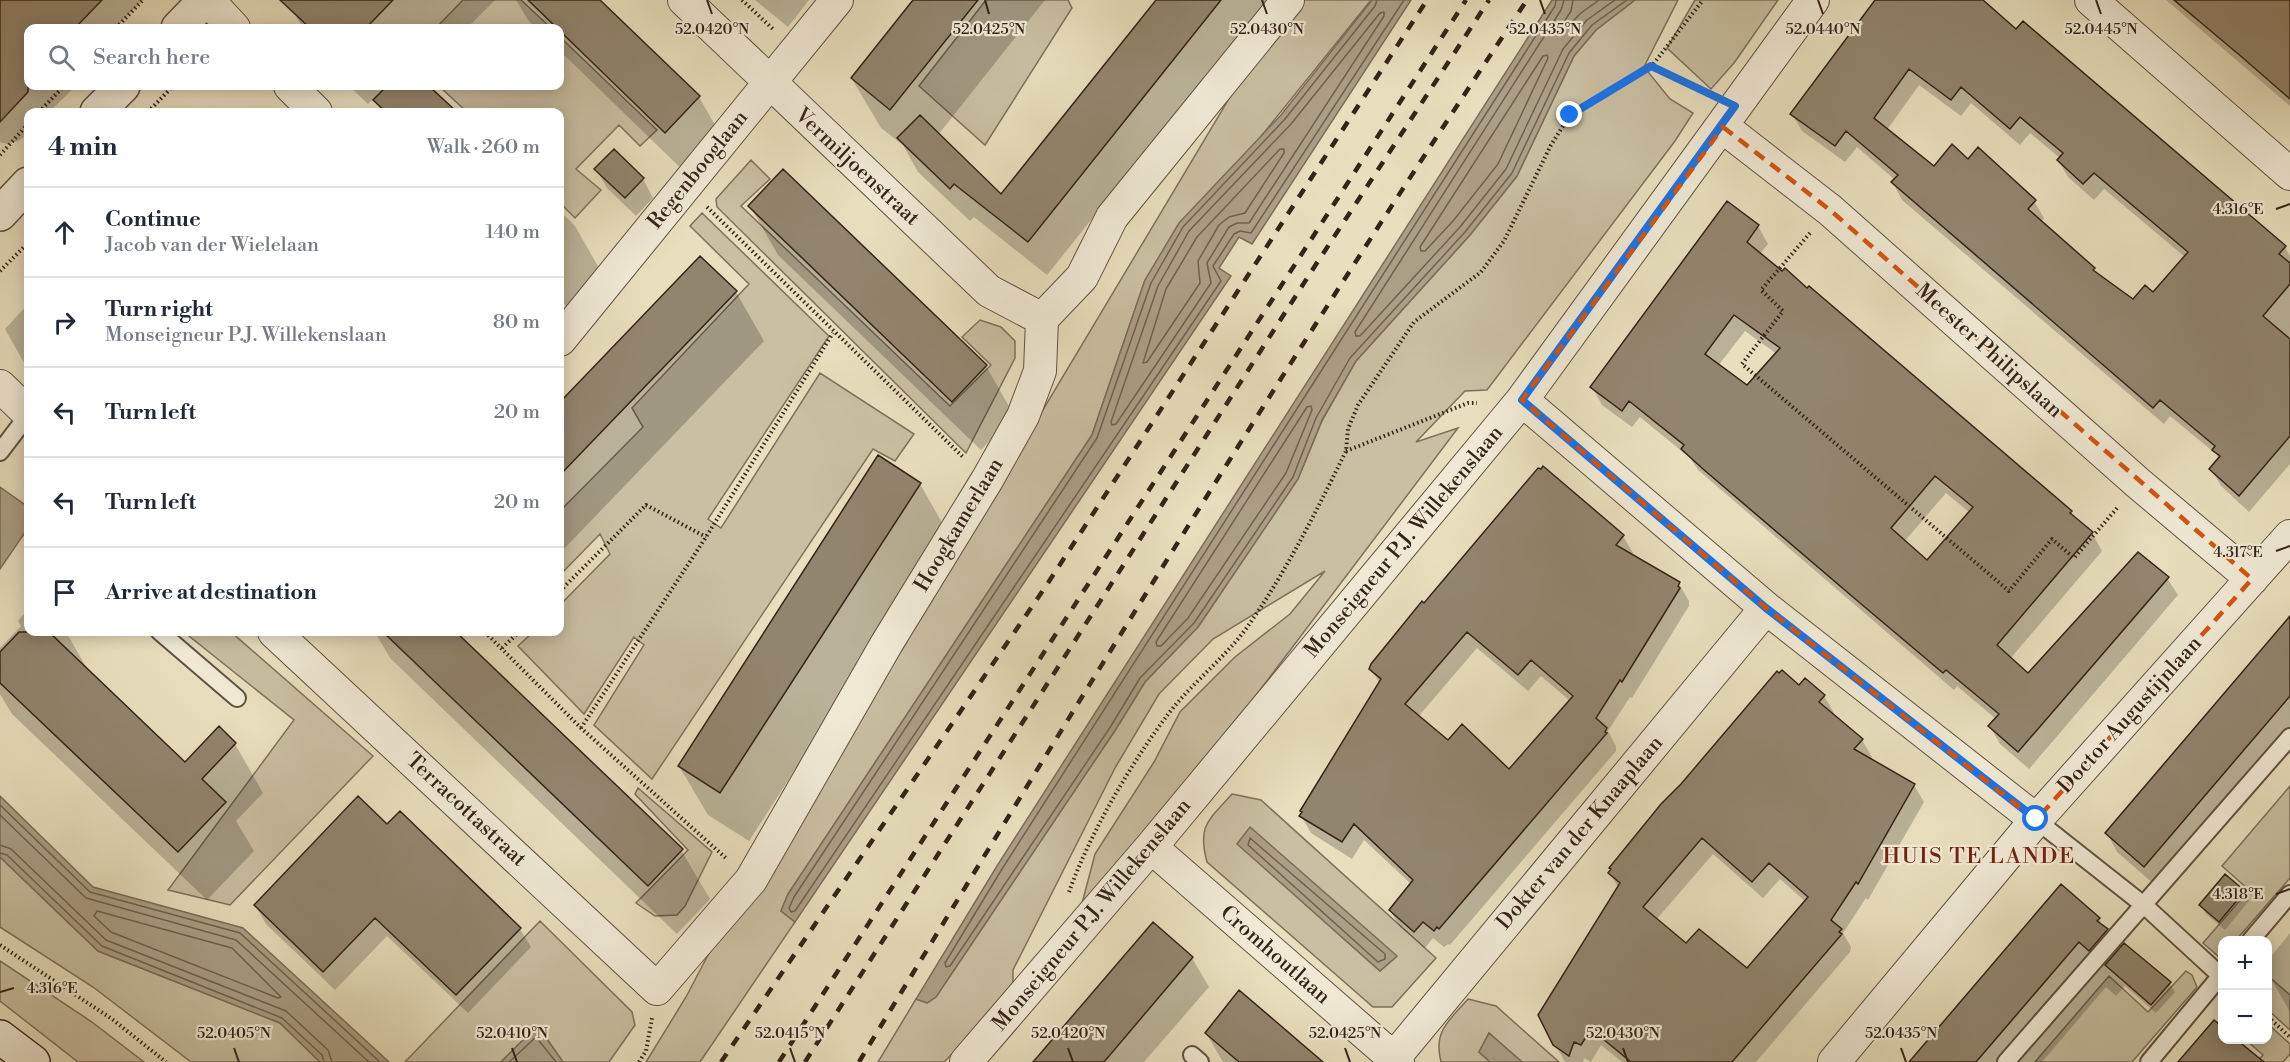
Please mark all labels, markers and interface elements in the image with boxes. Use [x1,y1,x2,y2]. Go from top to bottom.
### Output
text: 52.0420°N [675,20,749,39]
text: 52.0425°N [953,20,1025,39]
text: 52.0430°N [1230,20,1304,39]
text: 52.0435°N [1509,20,1581,39]
text: 52.0440°N [1786,20,1860,39]
text: 52.0445°N [2064,20,2138,39]
search box [24,24,564,90]
icon: search [45,41,78,74]
text: Search here [93,44,210,71]
route end [1556,101,1582,127]
street label: Vermiljoenstraat [788,102,925,232]
street label: Regenbooglaan [642,105,754,235]
text: 4 min [48,131,118,163]
text: Walk · 260 m [427,135,540,160]
text: 4.316°E [2212,200,2264,219]
text: Continue [105,206,201,233]
icon: ahead [48,216,81,249]
text: 140 m [485,220,540,245]
text: Jacob van der Wielelaan [105,233,319,258]
street label: Meester Philipslaan [1910,278,2068,424]
text: Turn right [105,296,213,323]
icon: right [48,306,81,339]
text: 80 m [493,310,540,335]
text: Monseigneur P.J. Willekenslaan [105,323,387,348]
icon: left [48,396,81,429]
text: Turn left [105,399,196,426]
text: 20 m [494,400,540,425]
street label: Monseigneur P.J. Willekenslaan [1299,420,1509,664]
street label: Hoogkamerlaan [909,453,1009,597]
icon: left [48,486,81,519]
text: Turn left [105,489,196,516]
text: 20 m [494,490,540,515]
text: 4.317°E [2213,543,2263,562]
icon: arrive [48,576,81,609]
text: Arrive at destination [105,579,317,606]
street label: Doctor Augustijnlaan [2052,631,2208,799]
street label: Dokter van der Knaaplaan [1491,730,1669,935]
street label: Terracottastraat [400,748,532,873]
street label: Monseigneur P.J. Willekenslaan [987,793,1197,1037]
route start [2022,805,2048,831]
district label: HUIS TE LANDE [1882,843,2076,870]
text: 4.318°E [2212,885,2264,904]
street label: Cromhoutlaan [1215,900,1336,1010]
map controls [2218,936,2272,1044]
button: + [2218,936,2272,990]
text: 4.316°E [26,979,78,998]
button: − [2218,990,2272,1044]
text: 52.0405°N [197,1024,271,1043]
text: 52.0410°N [476,1024,548,1043]
text: 52.0415°N [755,1024,825,1043]
text: 52.0420°N [1031,1024,1105,1043]
text: 52.0425°N [1309,1024,1381,1043]
text: 52.0430°N [1586,1024,1660,1043]
text: 52.0435°N [1865,1024,1937,1043]

